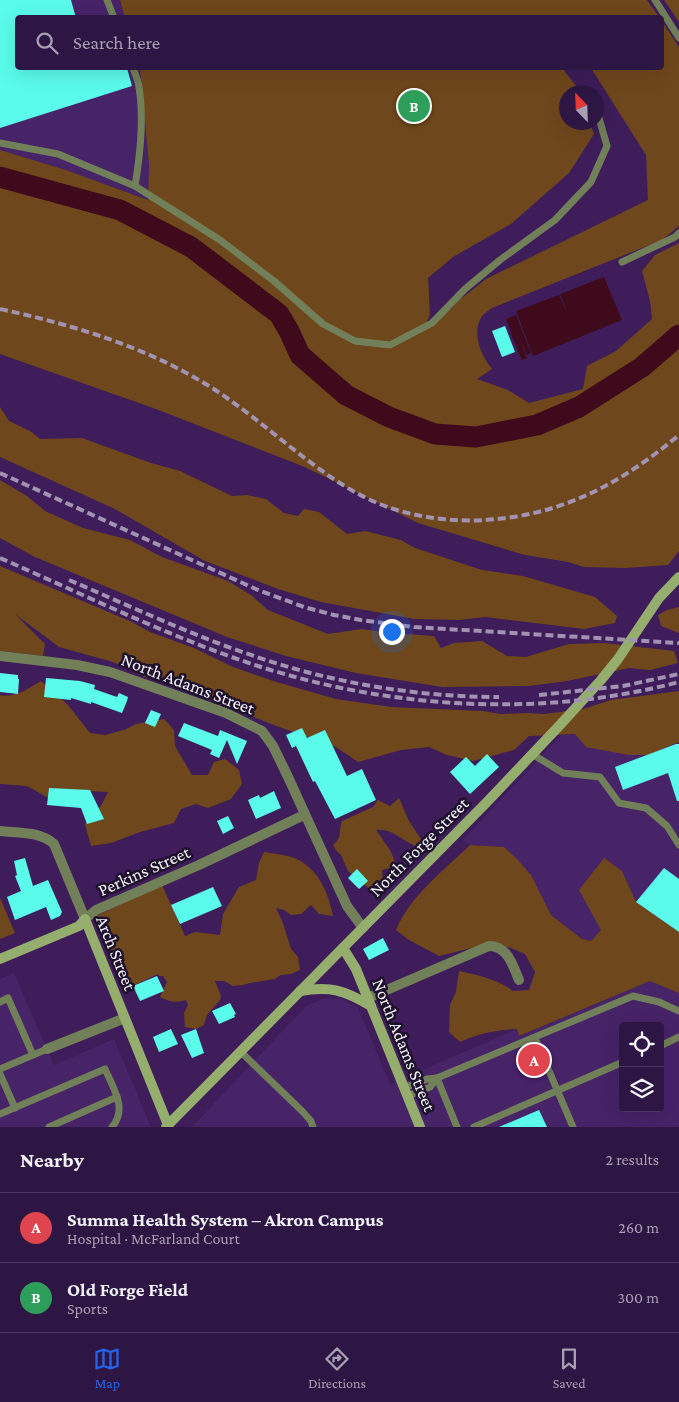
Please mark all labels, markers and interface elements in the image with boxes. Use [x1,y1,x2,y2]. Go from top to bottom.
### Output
search box [15,15,664,70]
icon: search [33,29,61,57]
text: Search here [73,32,160,53]
north arrow [559,85,604,130]
pin: B [398,87,430,125]
your location [379,619,405,645]
street label: North Adams Street [119,649,258,719]
street label: North Forge Street [365,793,473,901]
street label: Perkins Street [95,841,194,900]
street label: Arch Street [92,913,140,994]
street label: North Adams Street [368,976,440,1115]
map controls [619,1022,664,1112]
button: locate [619,1022,664,1067]
pin: A [518,1041,550,1079]
button: layers [619,1067,664,1112]
text: Nearby [20,1148,84,1172]
text: 2 results [606,1151,659,1168]
text: Summa Health System – Akron Campus [67,1209,384,1230]
text: A [31,1219,41,1236]
text: 260 m [618,1219,659,1236]
text: Hospital · McFarland Court [67,1230,240,1247]
text: Old Forge Field [67,1279,188,1300]
text: B [31,1289,41,1306]
text: 300 m [617,1289,659,1306]
text: Sports [67,1300,108,1317]
tab: Map [93,1345,121,1391]
tab: Directions [308,1345,366,1391]
tab: Saved [553,1345,586,1391]

